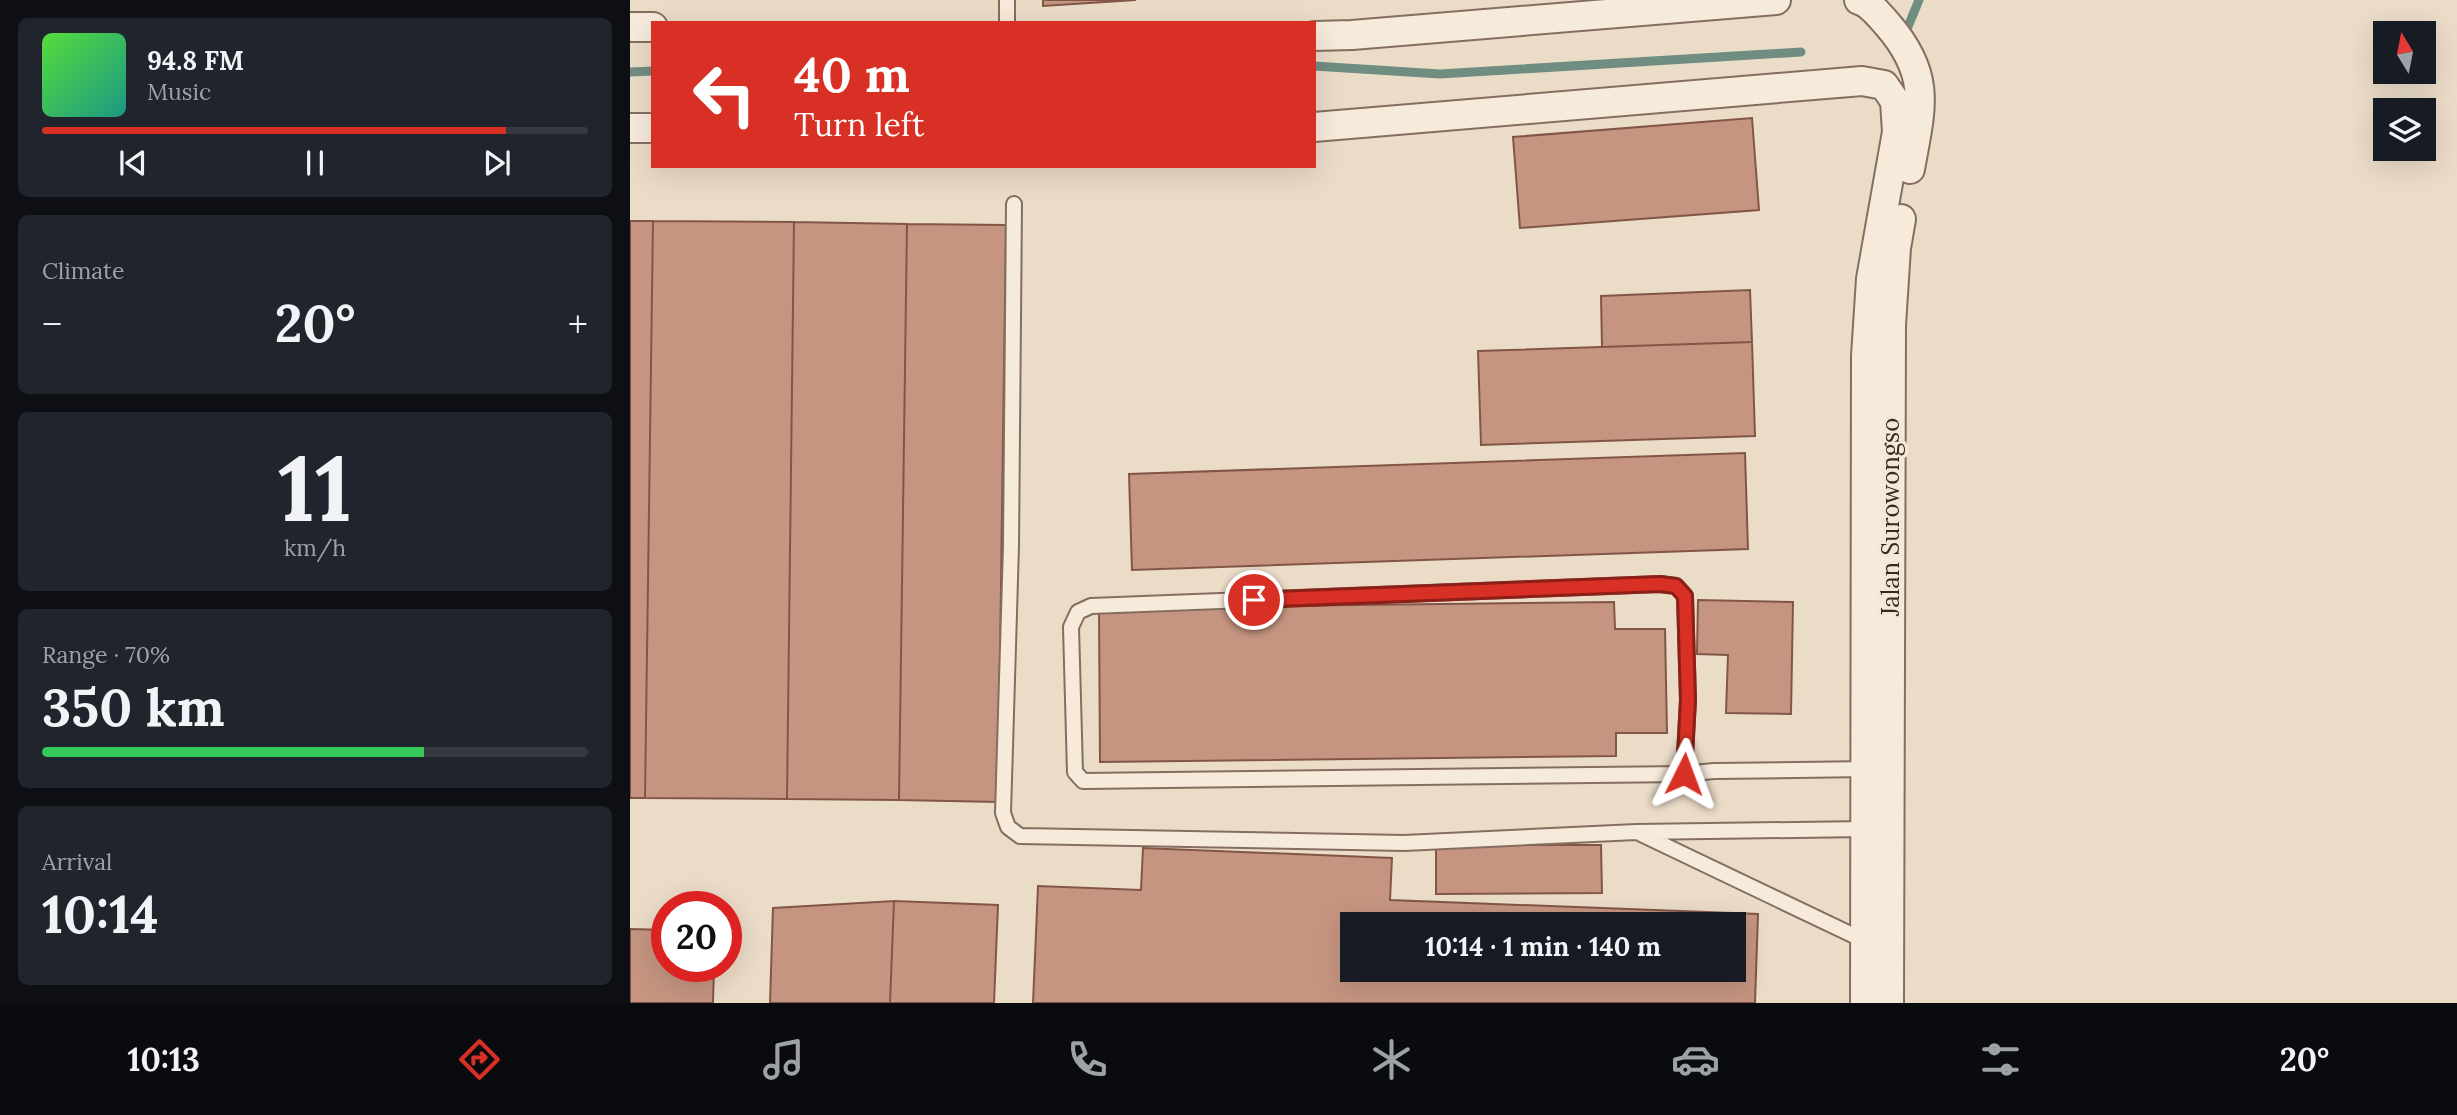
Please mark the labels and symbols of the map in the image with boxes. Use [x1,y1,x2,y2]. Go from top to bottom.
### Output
north arrow [2373,21,2436,84]
street label: Jalan Surowongso [1875,418,1906,617]
pin [1224,570,1284,630]
position arrow [1647,737,1721,811]
speed limit sign: 20 [651,891,742,982]

